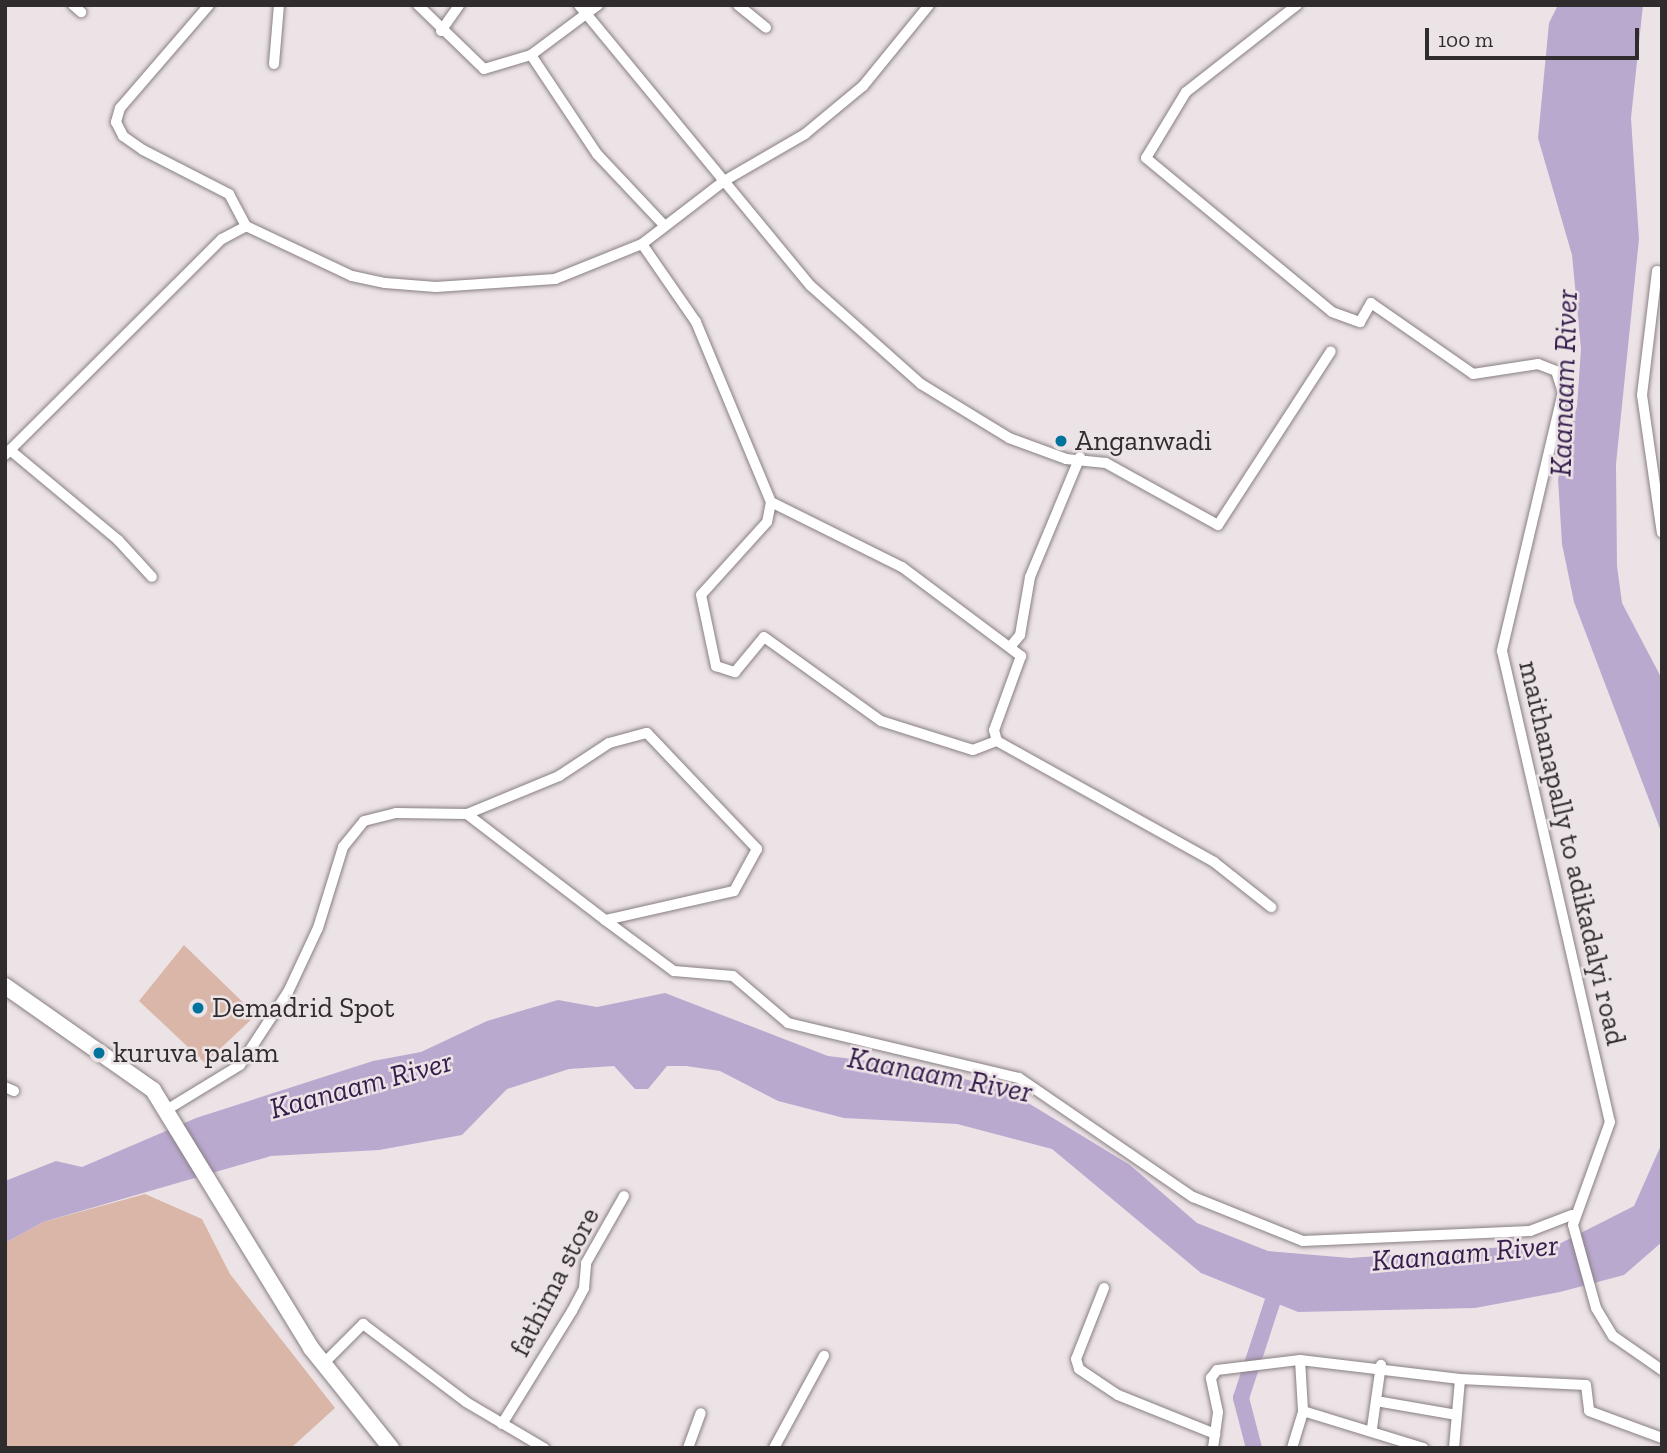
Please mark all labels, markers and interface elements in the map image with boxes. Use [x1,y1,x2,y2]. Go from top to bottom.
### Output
scale bar [1429,14,1642,58]
text: 100 m [1438,27,1493,52]
water label: Kaanaam River [1543,289,1585,477]
place label: Anganwadi [1075,424,1212,458]
marker: Anganwadi [1053,433,1069,449]
street label: maithanapally to adikadalyi road [1511,657,1633,1049]
place label: Demadrid Spot [212,991,394,1025]
marker: Demadrid Spot [190,1000,206,1016]
place label: kuruva palam [113,1036,279,1070]
water label: Kaanaam River [845,1039,1035,1111]
water label: Kaanaam River [266,1043,456,1127]
marker: kuruva palam [91,1045,107,1061]
street label: fathima store [503,1202,607,1362]
water label: Kaanaam River [1370,1227,1560,1279]

